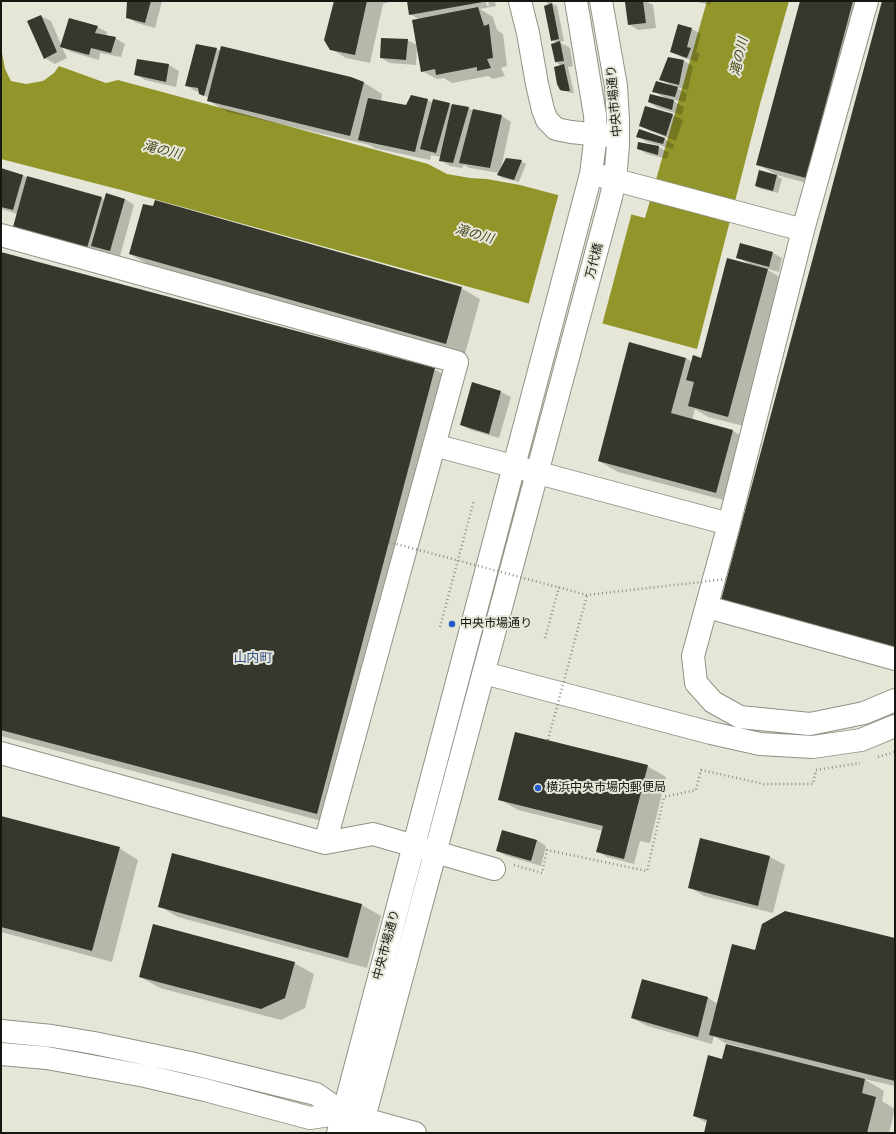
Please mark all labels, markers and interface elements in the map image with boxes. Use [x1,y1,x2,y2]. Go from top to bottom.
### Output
water label: 滝の川 [728,36,752,78]
street label: 中央市場通り [605,65,625,137]
water label: 滝の川 [141,139,183,163]
water label: 滝の川 [453,222,495,248]
street label: 万代橋 [583,242,607,280]
place label: 中央市場通り [460,617,532,631]
marker: 中央市場通り [447,619,457,629]
district label: 山内町 [234,651,272,667]
place label: 横浜中央市場内郵便局 [546,781,666,795]
marker: 横浜中央市場内郵便局 [533,783,543,793]
street label: 中央市場通り [371,908,403,982]

